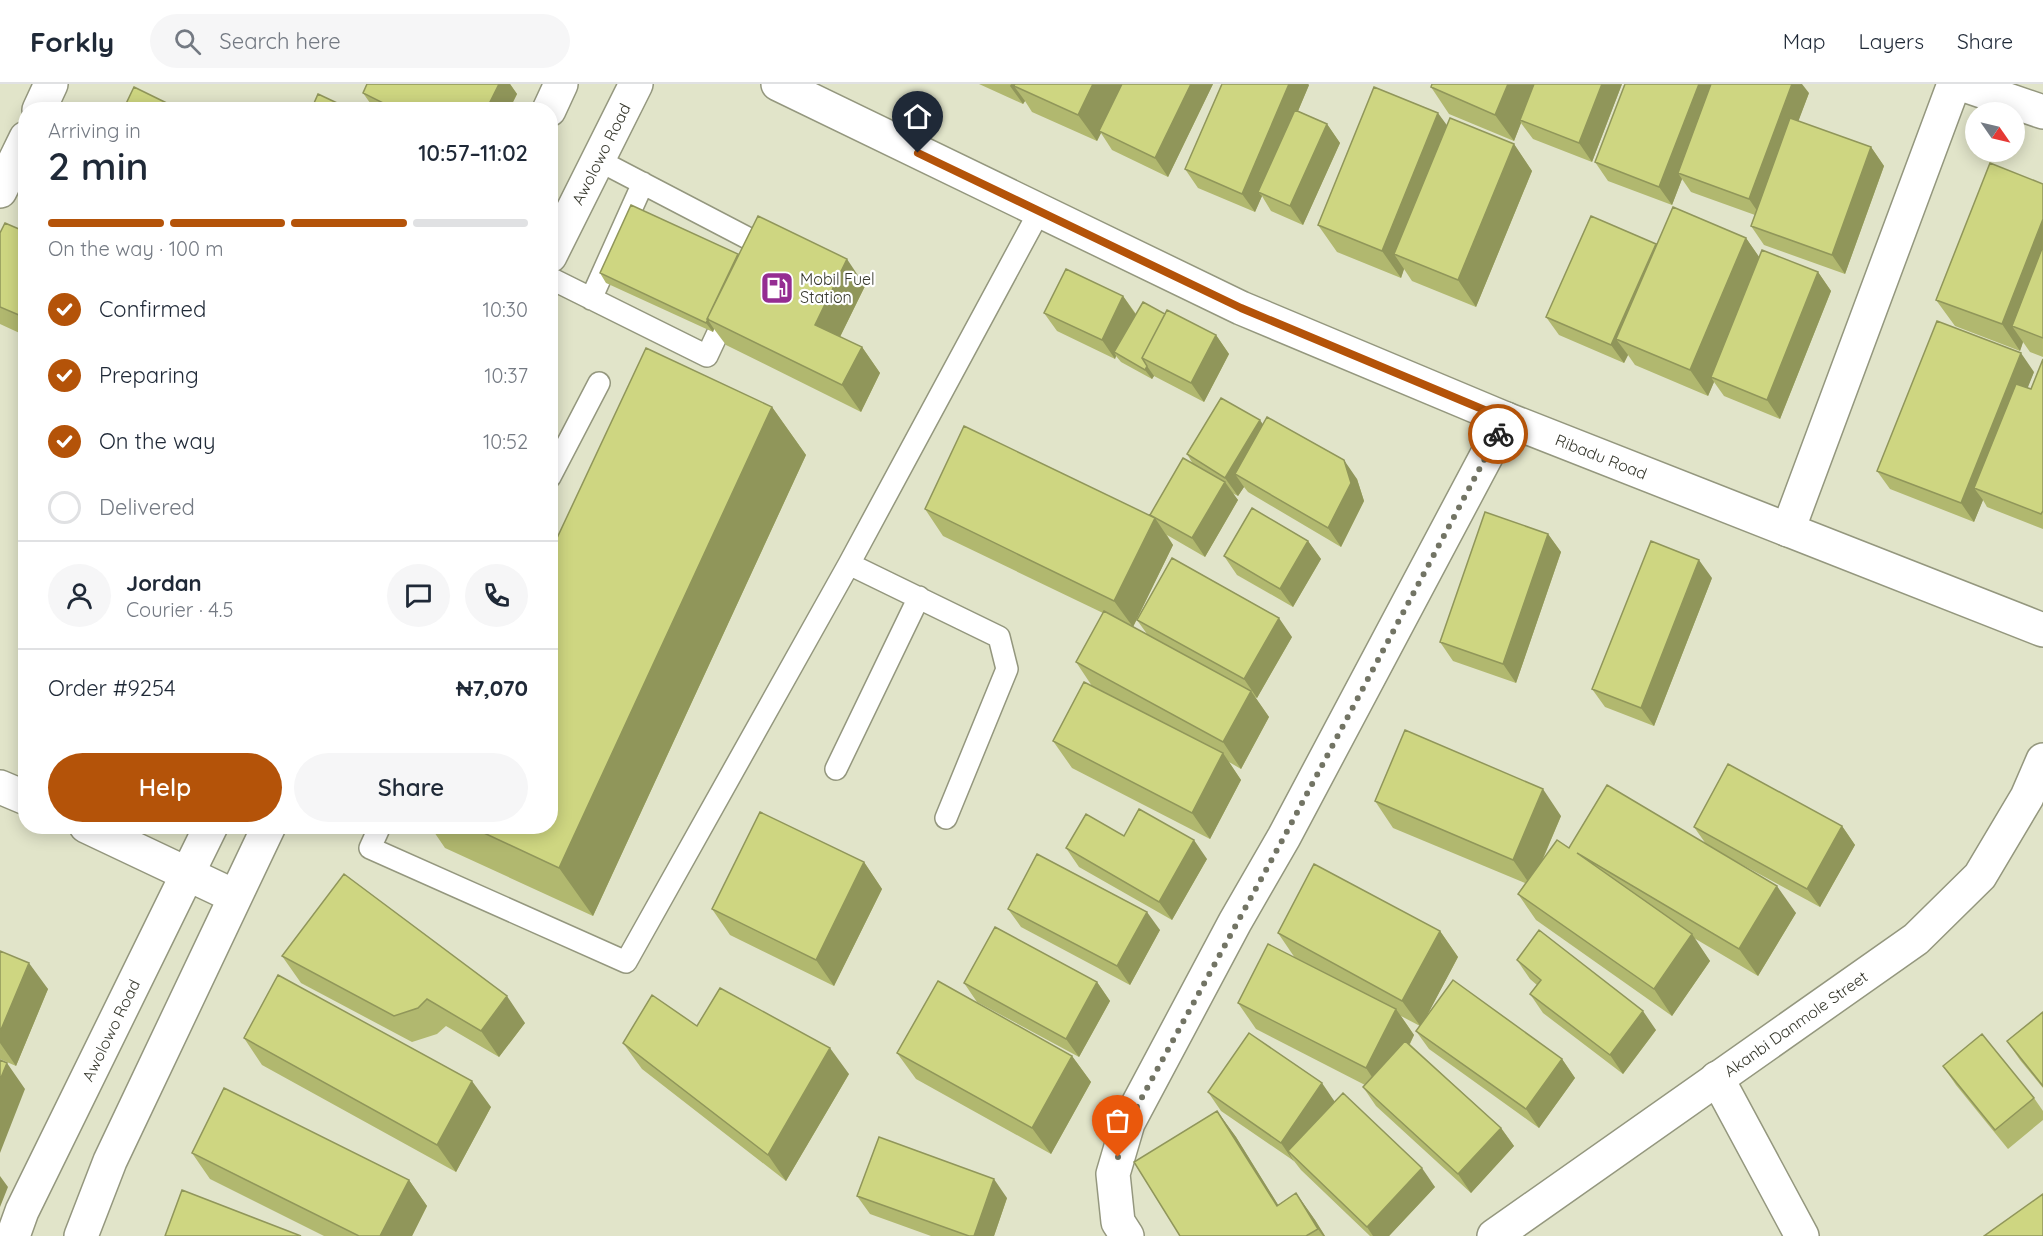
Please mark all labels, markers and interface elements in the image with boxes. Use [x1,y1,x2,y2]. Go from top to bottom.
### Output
search box [150,14,570,68]
text: Forkly [30,24,114,59]
icon: search [171,25,204,58]
text: Search here [219,27,341,55]
text: Map [1783,28,1826,54]
text: Layers [1859,28,1924,54]
text: Share [1957,28,2013,54]
pin [892,91,943,153]
street label: Awolowo Road [567,100,635,208]
icon: home [901,100,934,133]
north arrow [1965,102,2025,162]
map controls [1965,102,2025,162]
text: Arriving in [48,118,141,143]
text: 10:57–11:02 [418,139,528,167]
text: 2 min [48,141,149,190]
text: On the way · 100 m [48,236,224,261]
place label: Mobil Fuel Station [800,269,875,307]
fuel station icon: Mobil Fuel Station [759,270,795,306]
icon: check [48,293,81,326]
text: Confirmed [99,295,206,323]
text: 10:30 [483,297,528,322]
icon: check [48,359,81,392]
text: Preparing [99,361,199,389]
text: 10:37 [484,363,528,388]
courier [1468,404,1528,464]
icon: bike [1482,418,1515,451]
icon: check [48,425,81,458]
text: On the way [99,427,215,455]
text: 10:52 [483,429,528,454]
street label: Ribadu Road [1553,429,1650,483]
text: Delivered [99,493,195,521]
button: person [48,564,111,627]
button: chat [387,564,450,627]
button: phone [465,564,528,627]
text: Jordan [126,569,202,597]
text: Courier · 4.5 [126,597,233,622]
text: Order #9254 [48,674,176,702]
text: ₦7,070 [456,674,528,702]
button: Help [48,753,282,822]
button: Share [294,753,528,822]
street label: Akanbi Danmole Street [1720,966,1871,1081]
street label: Awolowo Road [77,976,144,1084]
pin [1092,1095,1143,1157]
icon: bag [1101,1104,1134,1137]

